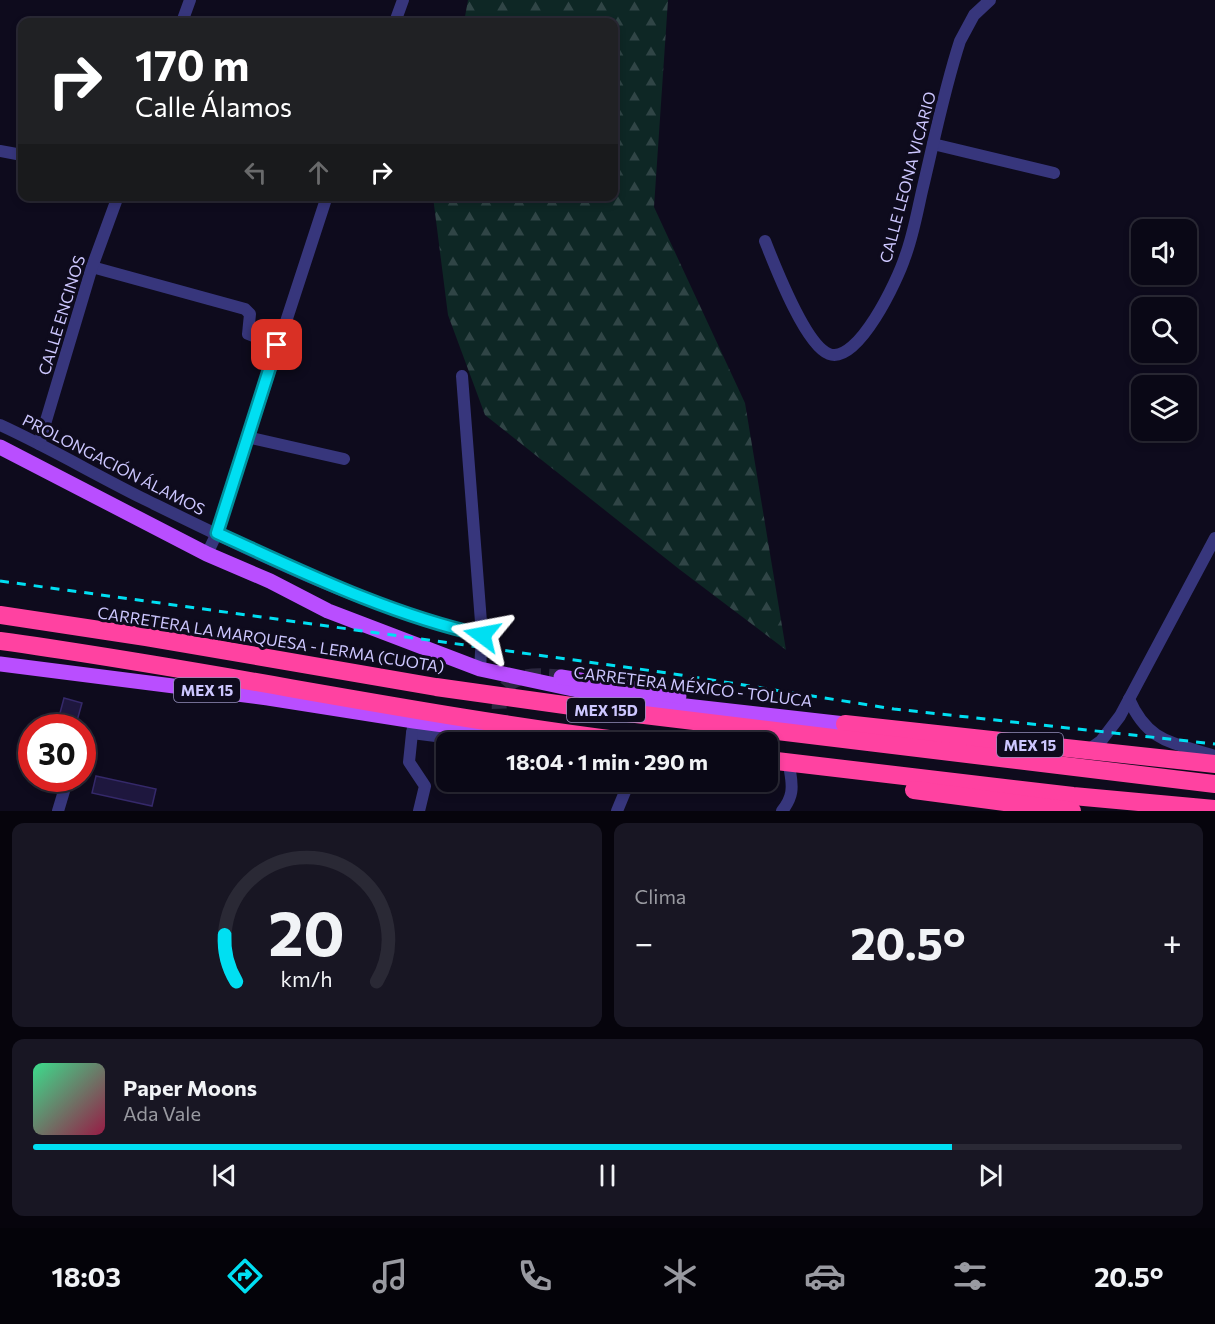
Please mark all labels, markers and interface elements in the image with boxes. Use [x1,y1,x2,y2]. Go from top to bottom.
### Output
text: 170 m [135,38,249,90]
icon: right [36,42,114,120]
street label: CALLE LEONA VICARIO [875,89,939,265]
text: Calle Álamos [135,90,292,123]
icon: left [239,156,272,189]
icon: ahead [302,156,335,189]
icon: right [365,156,398,189]
map controls [1131,219,1197,441]
button: sound [1131,219,1197,285]
street label: CALLE ENCINOS [34,253,88,377]
button: search [1131,297,1197,363]
pin [251,319,302,370]
icon: arrive [260,328,293,361]
button: layers [1131,375,1197,441]
street label: PROLONGACIÓN ÁLAMOS [20,410,208,518]
street label: CARRETERA LA MARQUESA - LERMA (CUOTA) [96,602,446,676]
position arrow [450,603,514,667]
street label: CARRETERA MÉXICO - TOLUCA [573,662,813,710]
road number: MEX 15 [174,678,240,702]
road number: MEX 15D [567,698,645,722]
speed limit sign: 30 [18,714,96,792]
road number: MEX 15 [997,733,1063,757]
text: 18:04 · 1 min · 290 m [506,748,708,775]
text: Clima [635,884,686,908]
text: 20 [268,893,345,969]
text: 20.5° [850,914,966,969]
text: − [635,921,653,962]
text: + [1163,921,1182,962]
text: km/h [281,965,333,991]
text: Paper Moons [123,1074,257,1101]
text: Ada Vale [123,1101,201,1125]
icon: previous [208,1159,241,1192]
icon: pause [591,1159,624,1192]
icon: next [974,1159,1007,1192]
icon: directions [224,1255,266,1297]
icon: music [369,1255,411,1297]
icon: phone [514,1255,556,1297]
icon: climate [659,1255,701,1297]
icon: car [804,1255,846,1297]
icon: filters [949,1255,991,1297]
text: 18:03 [52,1260,121,1293]
text: 20.5° [1094,1260,1163,1293]

